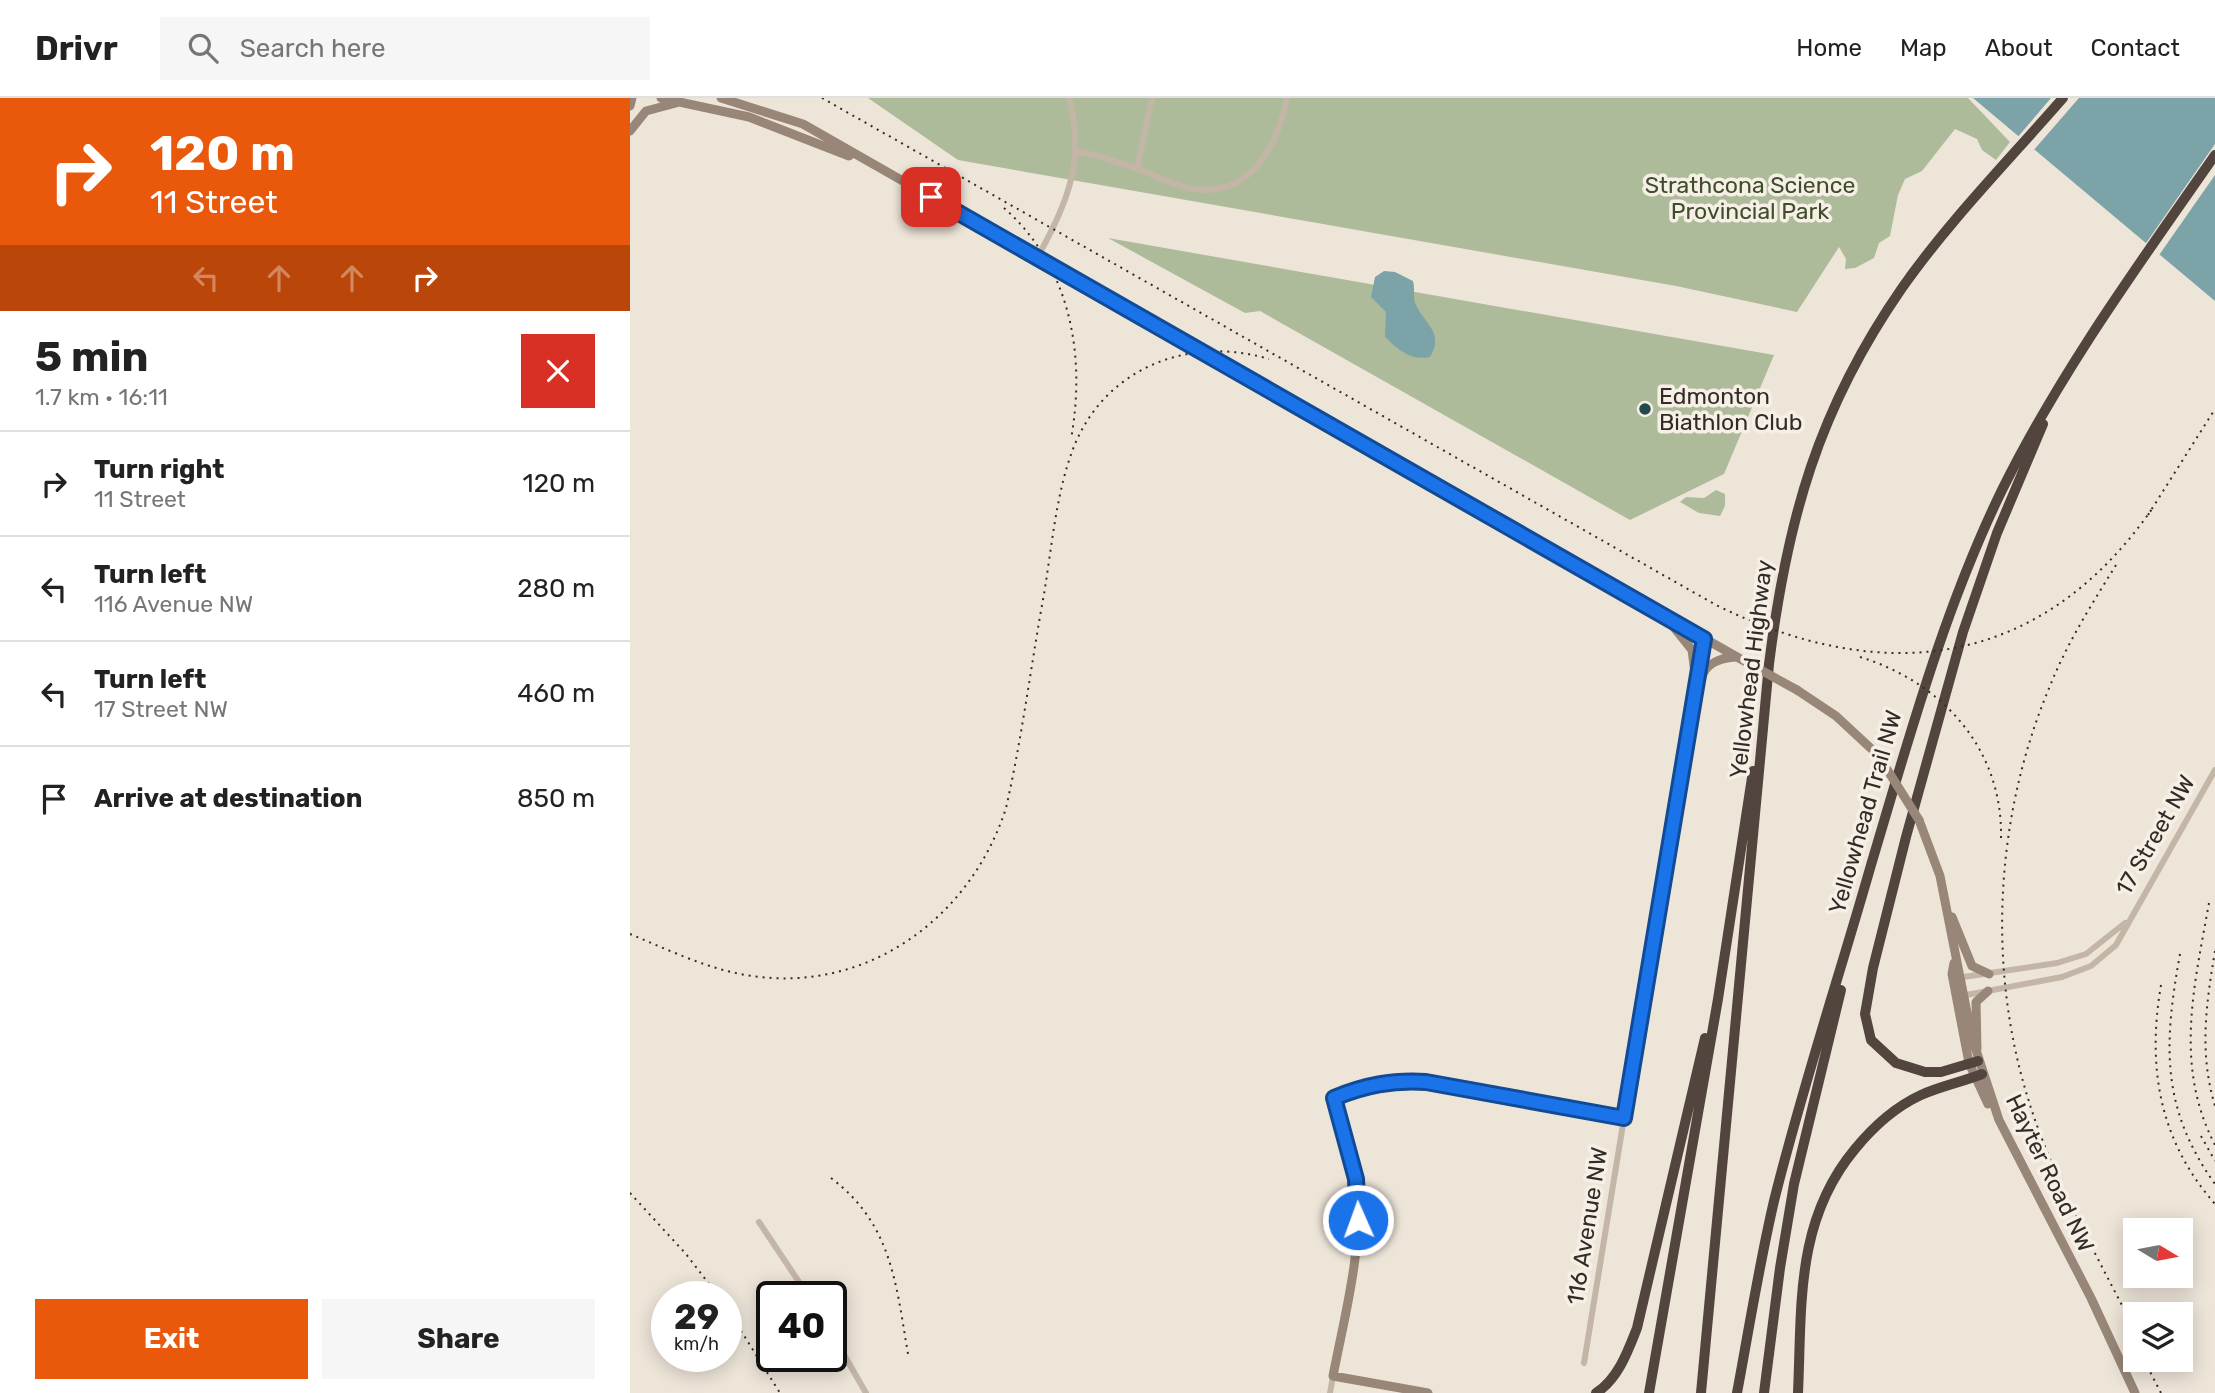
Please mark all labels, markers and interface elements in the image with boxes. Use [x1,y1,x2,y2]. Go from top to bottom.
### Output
search box [160,17,650,80]
text: Drivr [35,29,118,68]
icon: search [184,29,222,67]
text: Search here [240,33,386,64]
text: Home [1796,34,1862,62]
text: Map [1900,34,1947,62]
text: About [1985,34,2053,62]
text: Contact [2091,34,2180,62]
text: 120 m [150,124,295,182]
icon: right [35,126,126,217]
pin [901,167,961,227]
park label: Strathcona Science Provincial Park [1645,171,1855,225]
icon: arrive [912,178,950,216]
text: 11 Street [150,183,278,221]
icon: left [187,259,225,297]
icon: ahead [260,259,298,297]
icon: ahead [333,259,371,297]
icon: right [406,259,444,297]
text: 5 min [35,332,149,382]
button: close [521,334,595,408]
place label: Edmonton Biathlon Club [1659,382,1802,436]
text: 1.7 km · 16:11 [35,383,168,411]
marker: Edmonton Biathlon Club [1637,401,1653,417]
text: Turn right [94,454,224,485]
icon: right [35,465,73,503]
text: 120 m [523,468,595,499]
text: 11 Street [94,485,186,513]
street label: Yellowhead Highway [1724,558,1778,780]
text: Turn left [94,559,206,590]
icon: left [35,570,73,608]
text: 280 m [517,573,595,604]
text: 116 Avenue NW [94,590,253,618]
text: Turn left [94,664,206,695]
icon: left [35,675,73,713]
text: 460 m [517,678,595,709]
text: 17 Street NW [94,695,228,723]
street label: Yellowhead Trail NW [1823,707,1907,917]
street label: 17 Street NW [2109,770,2201,900]
icon: arrive [35,780,73,818]
text: Arrive at destination [94,783,362,814]
text: 850 m [517,783,595,814]
street label: Hayter Road NW [2000,1090,2100,1256]
street label: 116 Avenue NW [1561,1145,1613,1307]
position arrow [1321,1183,1395,1257]
north arrow [2123,1218,2193,1288]
map controls [2123,1218,2193,1372]
speed limit sign: 40 [756,1281,847,1372]
text: 29 [674,1296,719,1338]
button: Exit [35,1299,308,1379]
button: Share [322,1299,595,1379]
button: layers [2123,1302,2193,1372]
text: km/h [674,1333,719,1355]

